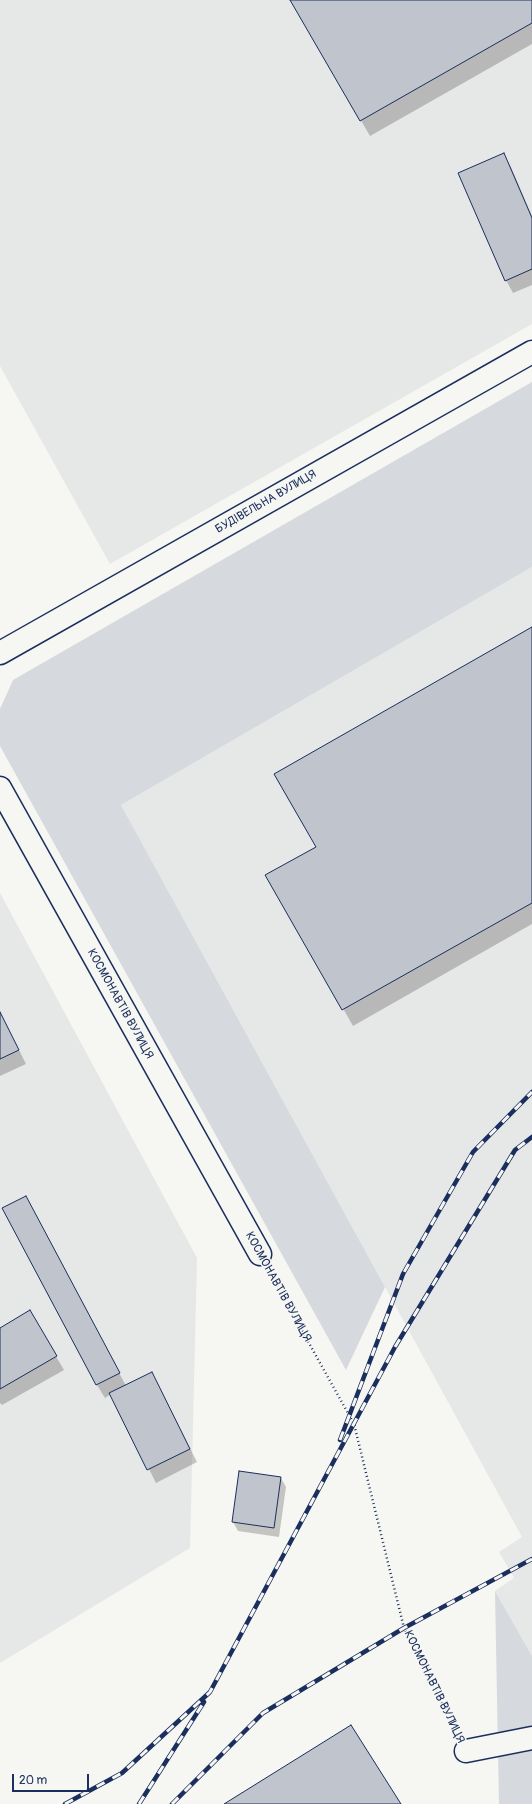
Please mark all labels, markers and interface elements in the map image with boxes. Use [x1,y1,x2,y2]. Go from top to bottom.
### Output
street label: БУДІВЕЛЬНА ВУЛИЦЯ [213,467,319,537]
street label: КОСМОНАВТІВ ВУЛИЦЯ [84,946,156,1062]
street label: КОСМОНАВТІВ ВУЛИЦЯ [242,1229,314,1345]
street label: КОСМОНАВТІВ ВУЛИЦЯ [400,1628,468,1746]
scale bar [14,1766,91,1792]
text: 20 m [19,1773,47,1788]

